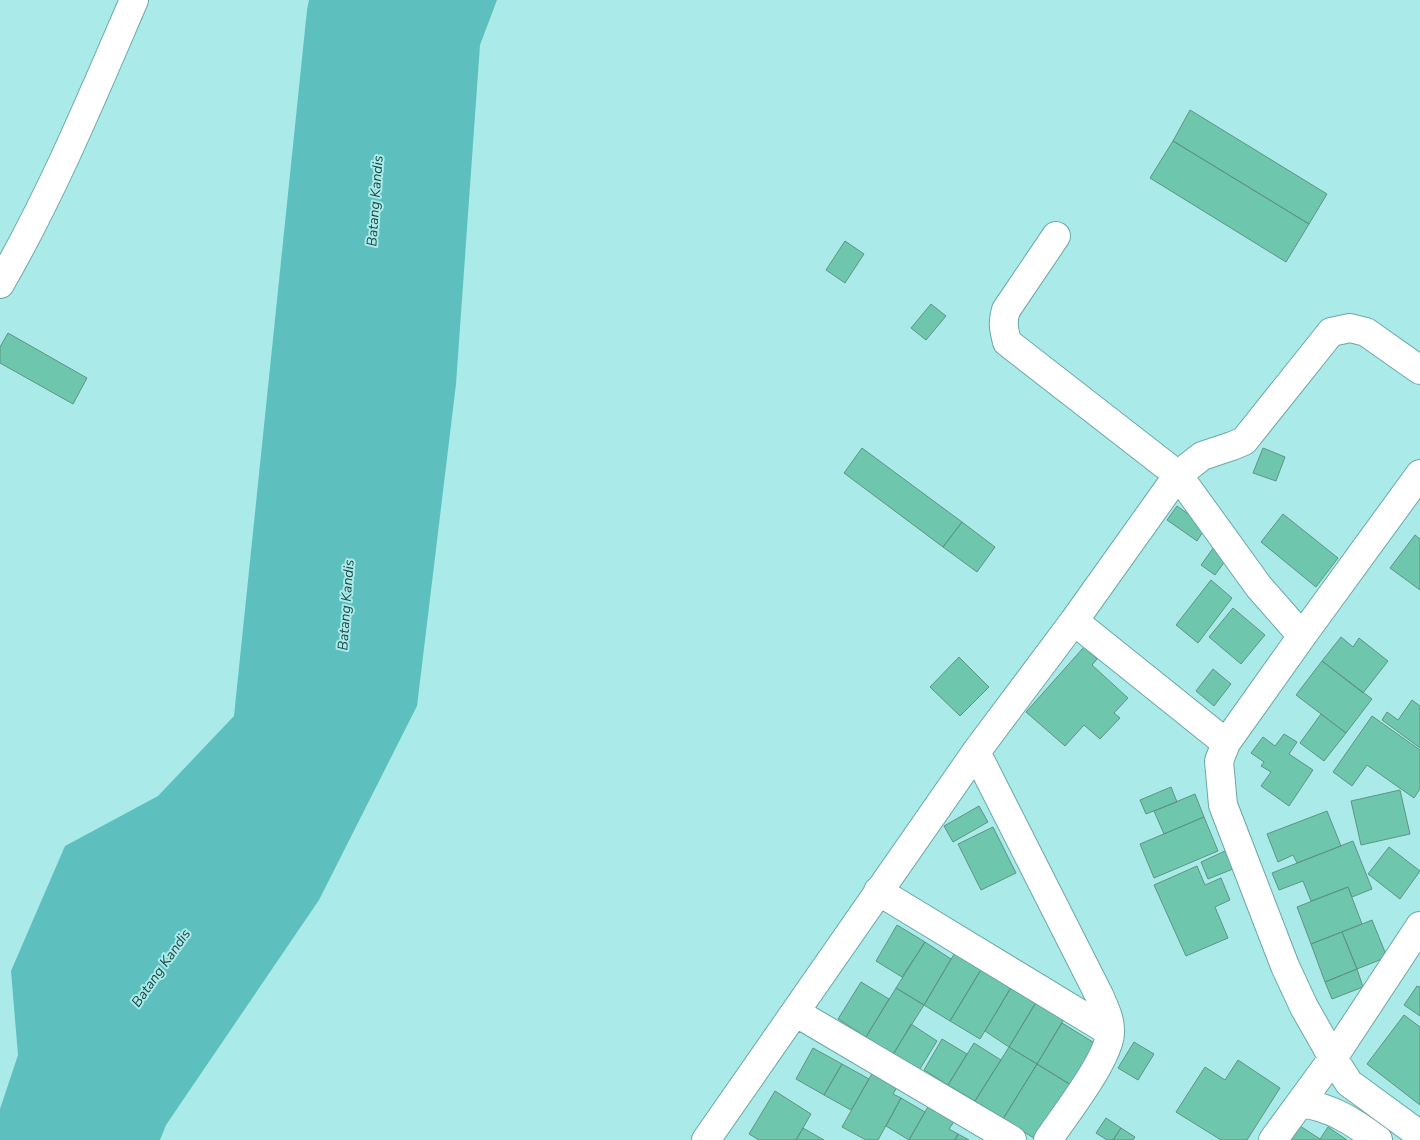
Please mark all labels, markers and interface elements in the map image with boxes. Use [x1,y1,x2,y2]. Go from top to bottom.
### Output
water label: Batang Kandis [362,155,388,247]
water label: Batang Kandis [333,559,359,651]
water label: Batang Kandis [127,925,195,1011]

